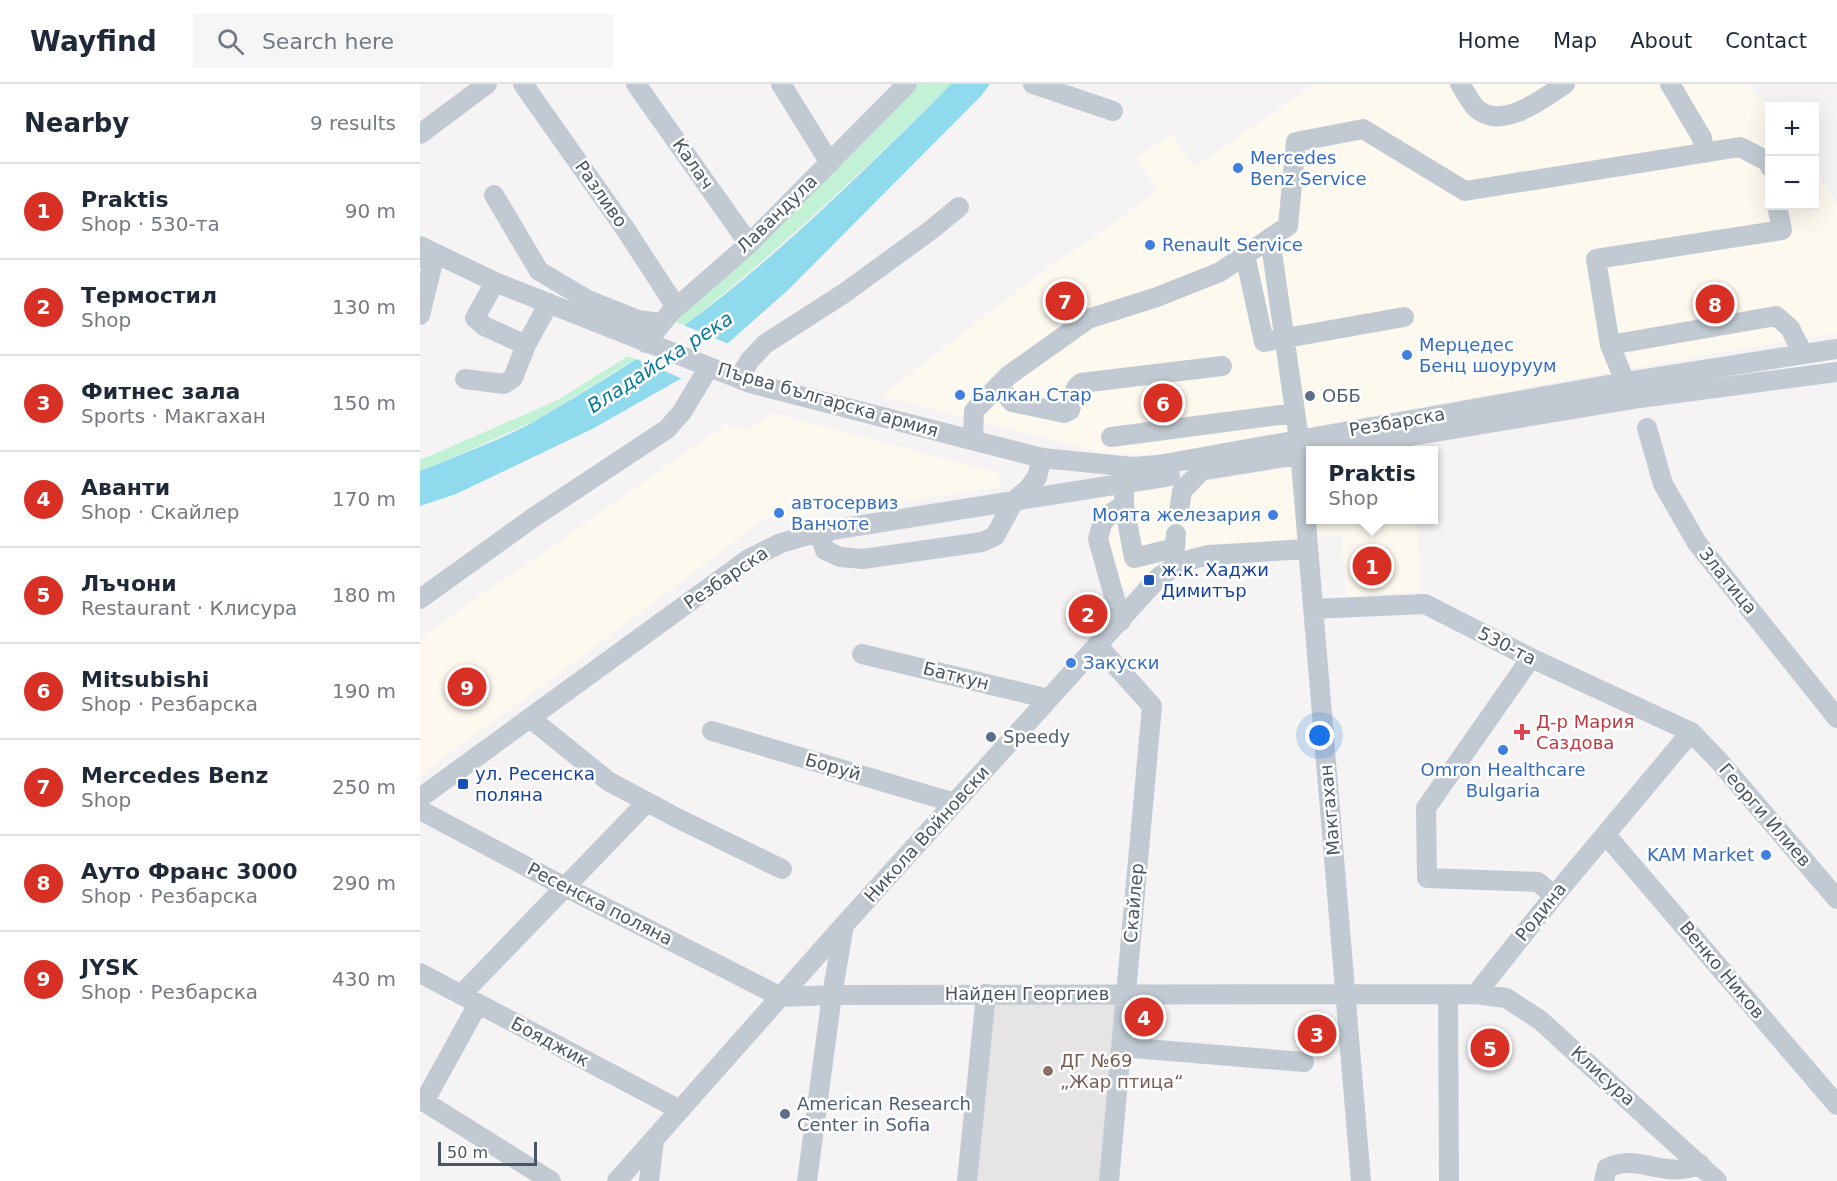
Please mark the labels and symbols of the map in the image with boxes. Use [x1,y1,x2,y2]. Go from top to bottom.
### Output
street label: Калач [668,134,718,193]
place label: Mercedes Benz Service [1250,147,1367,189]
street label: Разливо [571,156,632,231]
marker: Mercedes Benz Service [1231,161,1245,175]
street label: Лавандула [732,170,821,257]
place label: Renault Service [1162,234,1303,255]
marker: Renault Service [1143,238,1157,252]
pin: 7 [1046,278,1084,324]
pin: 8 [1696,282,1734,326]
water label: Владайска река [583,306,737,418]
place label: Мерцедес Бенц шоуруум [1419,334,1557,376]
marker: Мерцедес Бенц шоуруум [1400,348,1414,362]
street label: Първа българска армия [715,358,941,441]
pin: 6 [1144,380,1182,426]
place label: Балкан Стар [972,384,1092,405]
place label: ОББ [1322,385,1361,406]
marker: Балкан Стар [953,388,967,402]
marker: ОББ [1303,389,1317,403]
street label: Резбарска [1347,403,1446,440]
place label: автосервиз Ванчоте [791,492,898,534]
place label: Моята железария [1092,504,1261,525]
marker: автосервиз Ванчоте [772,506,786,520]
marker: Моята железария [1266,508,1280,522]
street label: Резбарска [680,542,772,613]
street label: Златица [1695,543,1762,618]
pin: 1 [1352,544,1392,588]
place label: ж.к. Хаджи Димитър [1161,559,1269,601]
marker: ж.к. Хаджи Димитър [1142,573,1156,587]
pin: 2 [1068,592,1108,636]
street label: 530-та [1475,622,1540,669]
place label: Закуски [1083,652,1160,673]
marker: Закуски [1064,656,1078,670]
street label: Баткун [921,657,991,694]
pin: 9 [448,664,486,710]
place label: Д-р Мария Саздова [1536,711,1634,753]
your location [1305,721,1334,750]
marker: Д-р Мария Саздова [1513,723,1531,741]
place label: Speedy [1003,726,1070,747]
marker: Speedy [984,730,998,744]
marker: Omron Healthcare Bulgaria [1496,743,1510,757]
street label: Боруй [803,749,863,784]
place label: Omron Healthcare Bulgaria [1421,759,1585,801]
street label: Георги Илиев [1715,759,1816,871]
street label: Никола Войновски [860,761,993,906]
place label: ул. Ресенска поляна [475,763,595,805]
street label: Макгахан [1315,764,1344,856]
marker: ул. Ресенска поляна [456,777,470,791]
place label: KAM Market [1647,844,1754,865]
marker: KAM Market [1759,848,1773,862]
street label: Ресенска поляна [524,858,676,949]
street label: Скайлер [1120,862,1147,944]
street label: Родина [1511,878,1570,945]
street label: Венко Ников [1676,917,1769,1023]
street label: Найден Георгиев [945,983,1109,1004]
pin: 4 [1124,994,1164,1040]
street label: Бояджик [508,1012,593,1071]
pin: 3 [1298,1012,1336,1056]
pin: 5 [1470,1026,1510,1070]
street label: Клисура [1567,1041,1640,1110]
place label: ДГ №69 „Жар птица“ [1060,1050,1183,1092]
marker: ДГ №69 „Жар птица“ [1041,1064,1055,1078]
place label: American Research Center in Sofia [797,1093,971,1135]
marker: American Research Center in Sofia [778,1107,792,1121]
scale bar [438,1139,537,1166]

